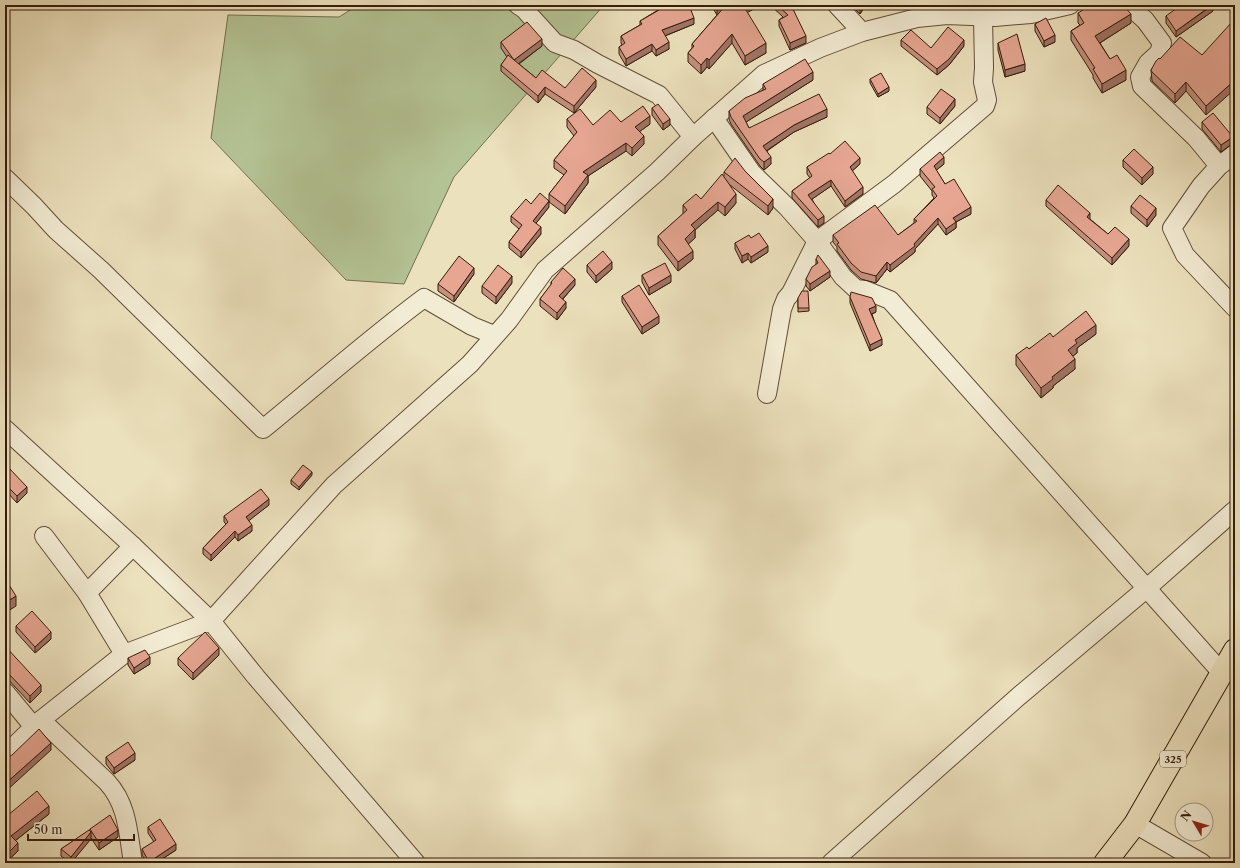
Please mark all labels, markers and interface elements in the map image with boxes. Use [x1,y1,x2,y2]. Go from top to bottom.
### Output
road number: 325 [1160,751,1186,767]
north arrow [1174,802,1214,842]
text: N [1178,807,1195,824]
scale bar [28,816,134,842]
text: 50 m [34,822,63,837]

